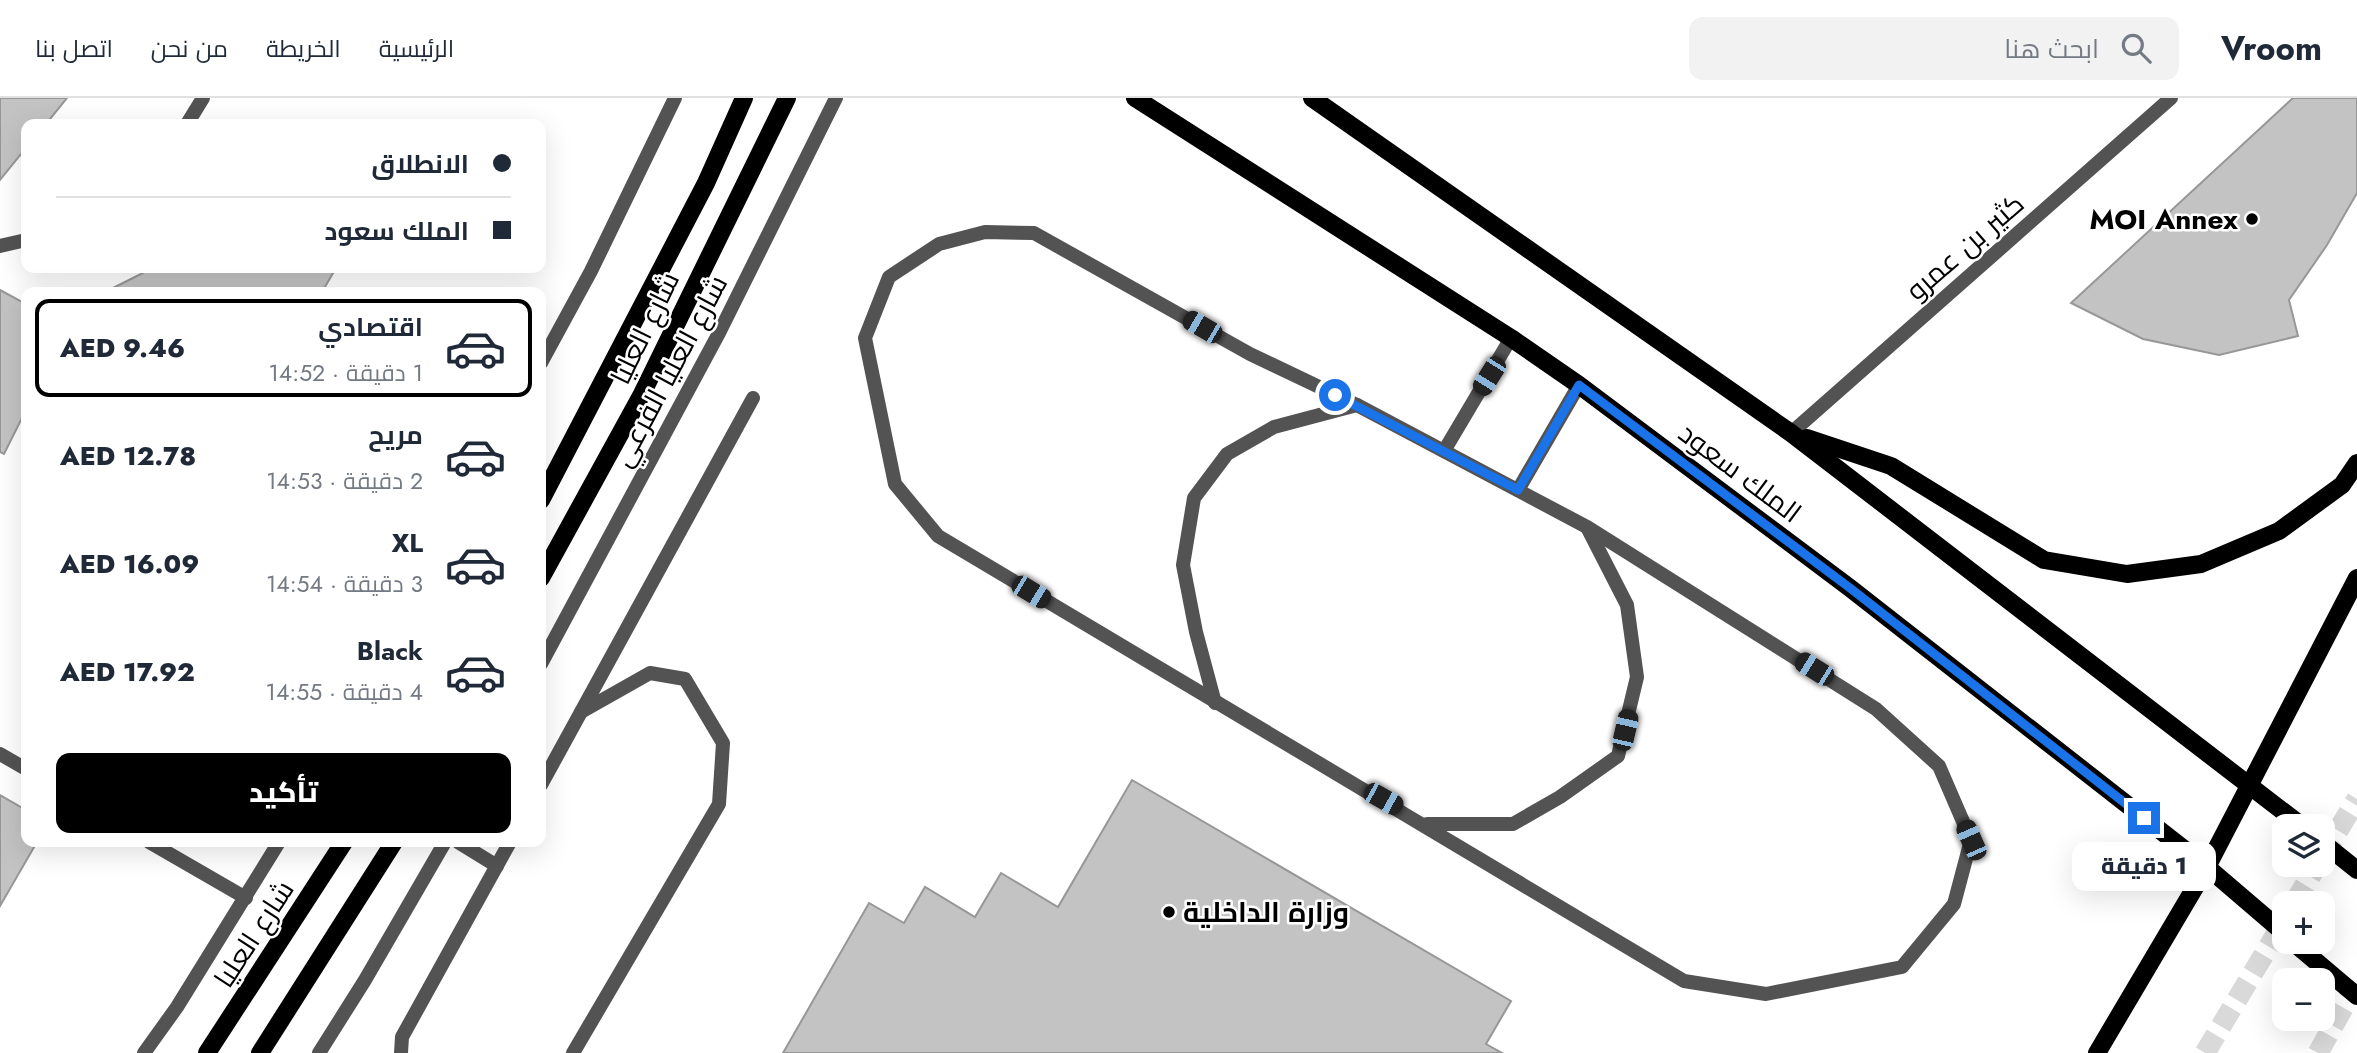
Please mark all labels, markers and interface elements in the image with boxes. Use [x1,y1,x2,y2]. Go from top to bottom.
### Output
search box [1689,17,2179,80]
text: Vroom [2221,25,2322,72]
icon: search [2117,29,2155,67]
text: ابحث هنا [2004,30,2099,68]
text: اتصل بنا [35,31,113,66]
text: من نحن [151,31,228,66]
text: الخريطة [266,31,341,66]
text: الرئيسية [379,31,454,66]
text: الانطلاق [371,145,469,183]
street label: كثير بن عمرو [1897,184,2033,310]
place label: MOI Annex [2089,199,2238,240]
marker: MOI Annex [2244,211,2260,227]
text: الملك سعود [325,212,469,250]
street label: شارع العليا [600,265,690,391]
street label: شارع العليا الفرعي [602,268,739,475]
car [1179,307,1226,347]
text: اقتصادي [318,308,423,346]
icon: car [444,317,507,380]
text: AED 9.46 [60,329,185,367]
car [1469,353,1510,399]
text: 1 دقيقة · 14:52 [268,356,423,390]
route start [1319,379,1351,411]
street label: الملك سعود [1670,413,1810,533]
text: مريح [368,416,423,454]
icon: car [444,425,507,488]
text: AED 12.78 [60,437,196,475]
text: 2 دقيقة · 14:53 [266,464,423,498]
text: XL [391,524,423,562]
icon: car [444,533,507,596]
text: AED 16.09 [60,545,199,583]
text: 3 دقيقة · 14:54 [266,567,423,601]
car [1008,572,1055,612]
text: Black [357,632,423,670]
icon: car [444,641,507,704]
car [1791,649,1838,689]
text: AED 17.92 [60,653,195,691]
text: 4 دقيقة · 14:55 [266,675,423,709]
car [1611,707,1640,753]
button: تأكيد [56,753,511,833]
car [1360,780,1407,818]
route end [2128,802,2160,834]
map controls [2272,814,2335,1031]
button: layers [2272,814,2335,877]
car [1953,817,1990,863]
callout: 1 دقيقة [2072,842,2216,892]
text: 1 دقيقة [2101,849,2187,883]
street label: شارع العليا [204,872,304,996]
button: + [2272,891,2335,954]
place label: وزارة الداخلية [1183,892,1349,933]
marker: وزارة الداخلية [1161,904,1177,920]
button: − [2272,968,2335,1031]

